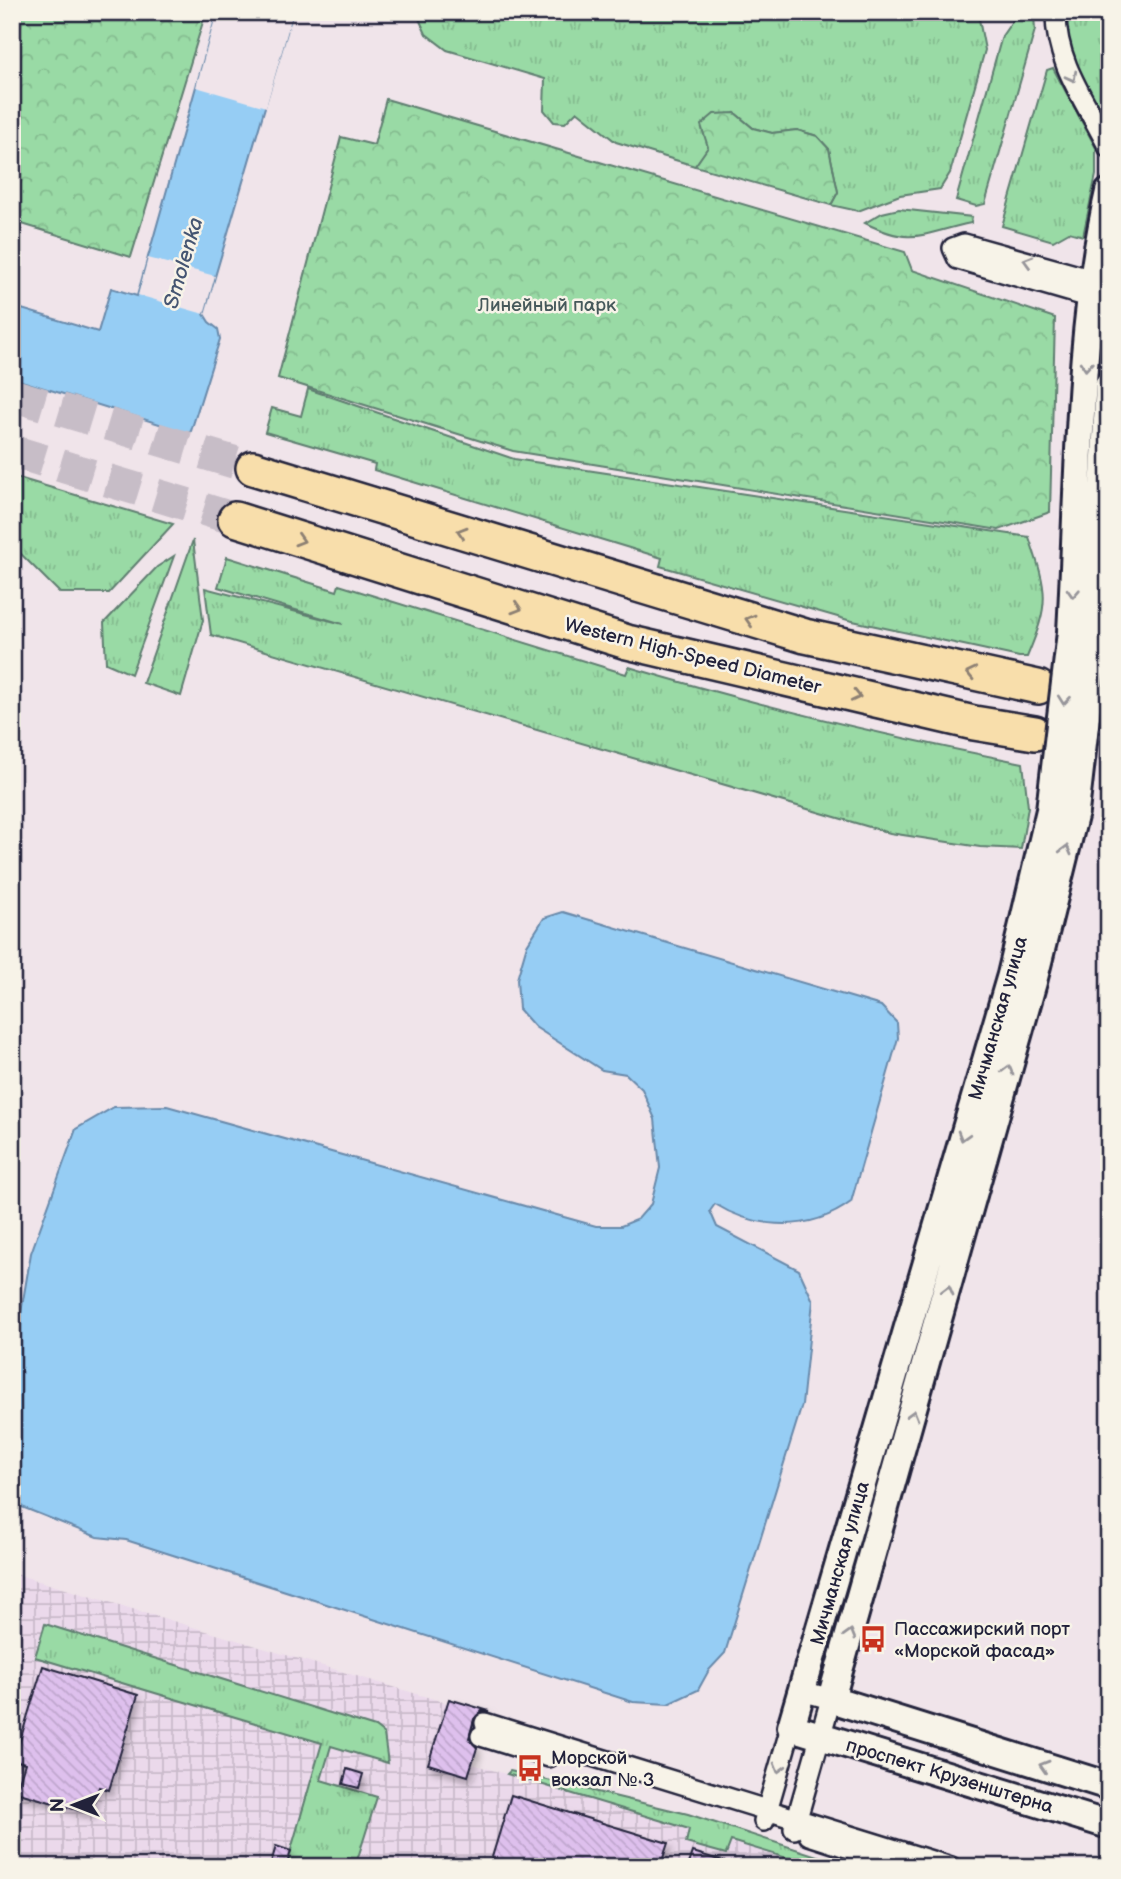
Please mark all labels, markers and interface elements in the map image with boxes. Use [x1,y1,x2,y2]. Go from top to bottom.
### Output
one-way arrow [1063,70,1077,83]
water label: Smolenka [159,215,208,312]
one-way arrow [1022,255,1034,270]
park label: Линейный парк [477,294,616,317]
one-way arrow [1079,361,1094,372]
one-way arrow [457,525,469,540]
one-way arrow [294,531,306,546]
one-way arrow [1066,588,1081,599]
one-way arrow [510,600,523,614]
street label: Western High-Speed Diameter [562,613,824,700]
one-way arrow [745,613,757,628]
one-way arrow [965,667,977,682]
one-way arrow [850,688,862,702]
one-way arrow [1057,695,1072,706]
one-way arrow [1058,844,1072,856]
street label: Мичманская улица [964,934,1033,1103]
one-way arrow [1000,1064,1015,1076]
one-way arrow [957,1130,972,1142]
one-way arrow [940,1284,955,1296]
one-way arrow [905,1409,919,1421]
street label: Мичманская улица [806,1479,875,1648]
place label: Пассажирский порт «Морской фасад» [894,1618,1070,1663]
bus stop icon: Пассажирский порт «Морской фасад» [858,1624,888,1654]
one-way arrow [842,1628,857,1640]
street label: проспект Крузенштерна [843,1734,1056,1819]
place label: Морской вокзал № 3 [551,1747,654,1792]
bus stop icon: Морской вокзал № 3 [515,1753,545,1783]
one-way arrow [1038,1759,1050,1774]
one-way arrow [773,1761,788,1773]
north arrow [38,1770,108,1840]
text: N [47,1798,70,1812]

